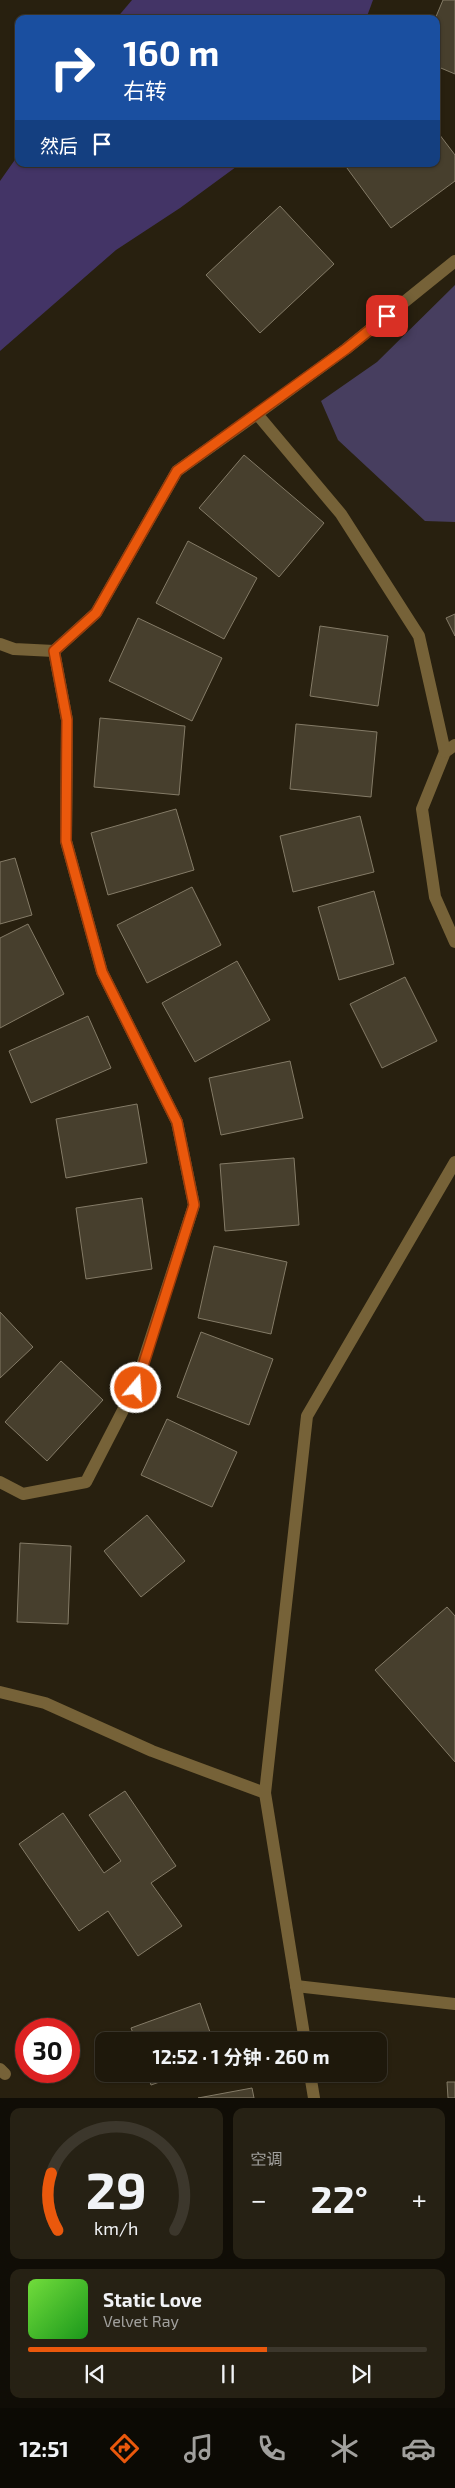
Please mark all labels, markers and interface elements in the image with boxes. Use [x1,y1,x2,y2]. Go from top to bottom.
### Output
text: 160 m [123,31,219,73]
icon: right [40,35,105,100]
text: 右转 [123,77,167,103]
icon: arrive [88,130,116,158]
text: 然后 [40,134,78,157]
pin [366,295,408,337]
icon: arrive [373,302,401,330]
position arrow [109,1361,161,1413]
speed limit sign: 30 [15,2018,80,2083]
text: 12:52 · 1 分钟 · 260 m [152,2045,330,2068]
text: 空调 [251,2149,283,2168]
text: 29 [86,2157,147,2219]
text: 22° [311,2175,368,2221]
text: − [251,2182,267,2216]
text: + [412,2182,427,2216]
text: km/h [94,2217,138,2239]
text: Static Love [103,2288,202,2311]
text: Velvet Ray [103,2311,179,2330]
icon: previous [81,2360,109,2388]
icon: pause [214,2360,242,2388]
icon: next [347,2360,375,2388]
icon: directions [107,2431,142,2466]
icon: music [181,2431,216,2466]
icon: phone [254,2431,289,2466]
icon: climate [327,2431,362,2466]
icon: car [401,2431,436,2466]
text: 12:51 [19,2435,69,2461]

